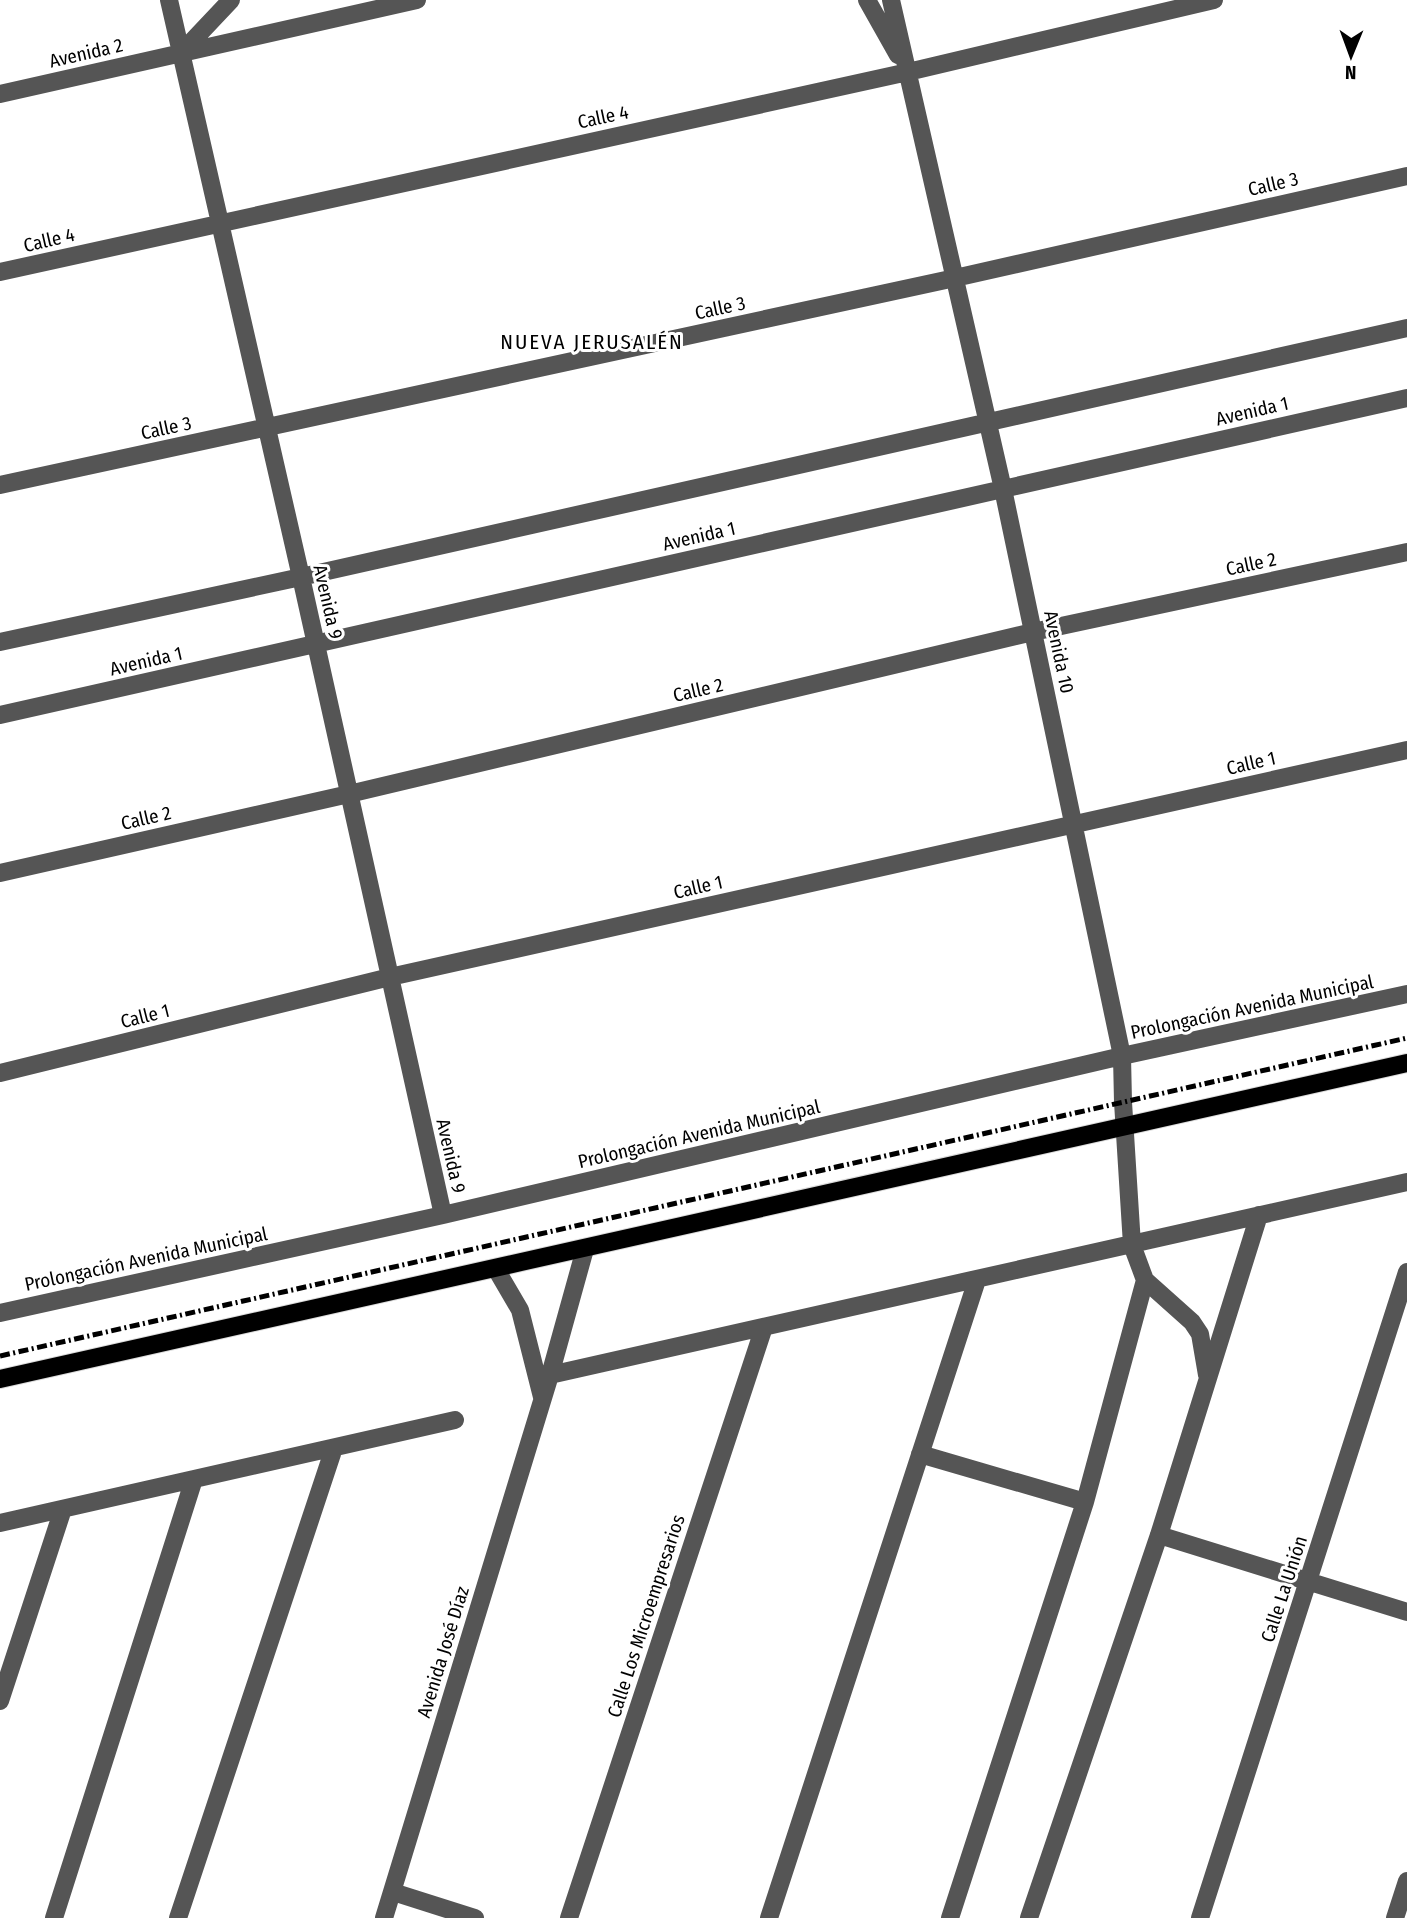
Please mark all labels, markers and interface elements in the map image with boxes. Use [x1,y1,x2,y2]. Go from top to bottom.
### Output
north arrow [1316,21,1386,91]
street label: Avenida 2 [47,33,125,73]
text: N [1345,61,1357,84]
street label: Calle 4 [575,100,631,134]
street label: Calle 3 [1246,167,1300,201]
street label: Calle 4 [21,223,77,257]
street label: Calle 3 [693,291,747,325]
district label: NUEVA JERUSALÉN [500,329,684,355]
street label: Avenida 1 [1213,391,1291,431]
street label: Calle 3 [139,411,193,445]
street label: Avenida 1 [660,516,738,556]
street label: Calle 2 [1224,547,1278,581]
street label: Avenida 9 [308,563,348,641]
street label: Avenida 10 [1039,609,1079,695]
street label: Avenida 1 [107,641,185,681]
street label: Calle 2 [671,673,725,707]
street label: Calle 1 [1224,746,1278,780]
street label: Calle 2 [119,801,173,835]
street label: Calle 1 [671,870,725,904]
street label: Prolongación Avenida Municipal [1129,970,1375,1044]
street label: Calle 1 [118,999,172,1033]
street label: Prolongación Avenida Municipal [576,1095,822,1173]
street label: Avenida 9 [431,1117,471,1195]
street label: Prolongación Avenida Municipal [23,1222,269,1296]
street label: Calle Los Microempresarios [602,1512,690,1720]
street label: Calle La Unión [1256,1533,1312,1645]
street label: Avenida José Díaz [412,1583,474,1721]

